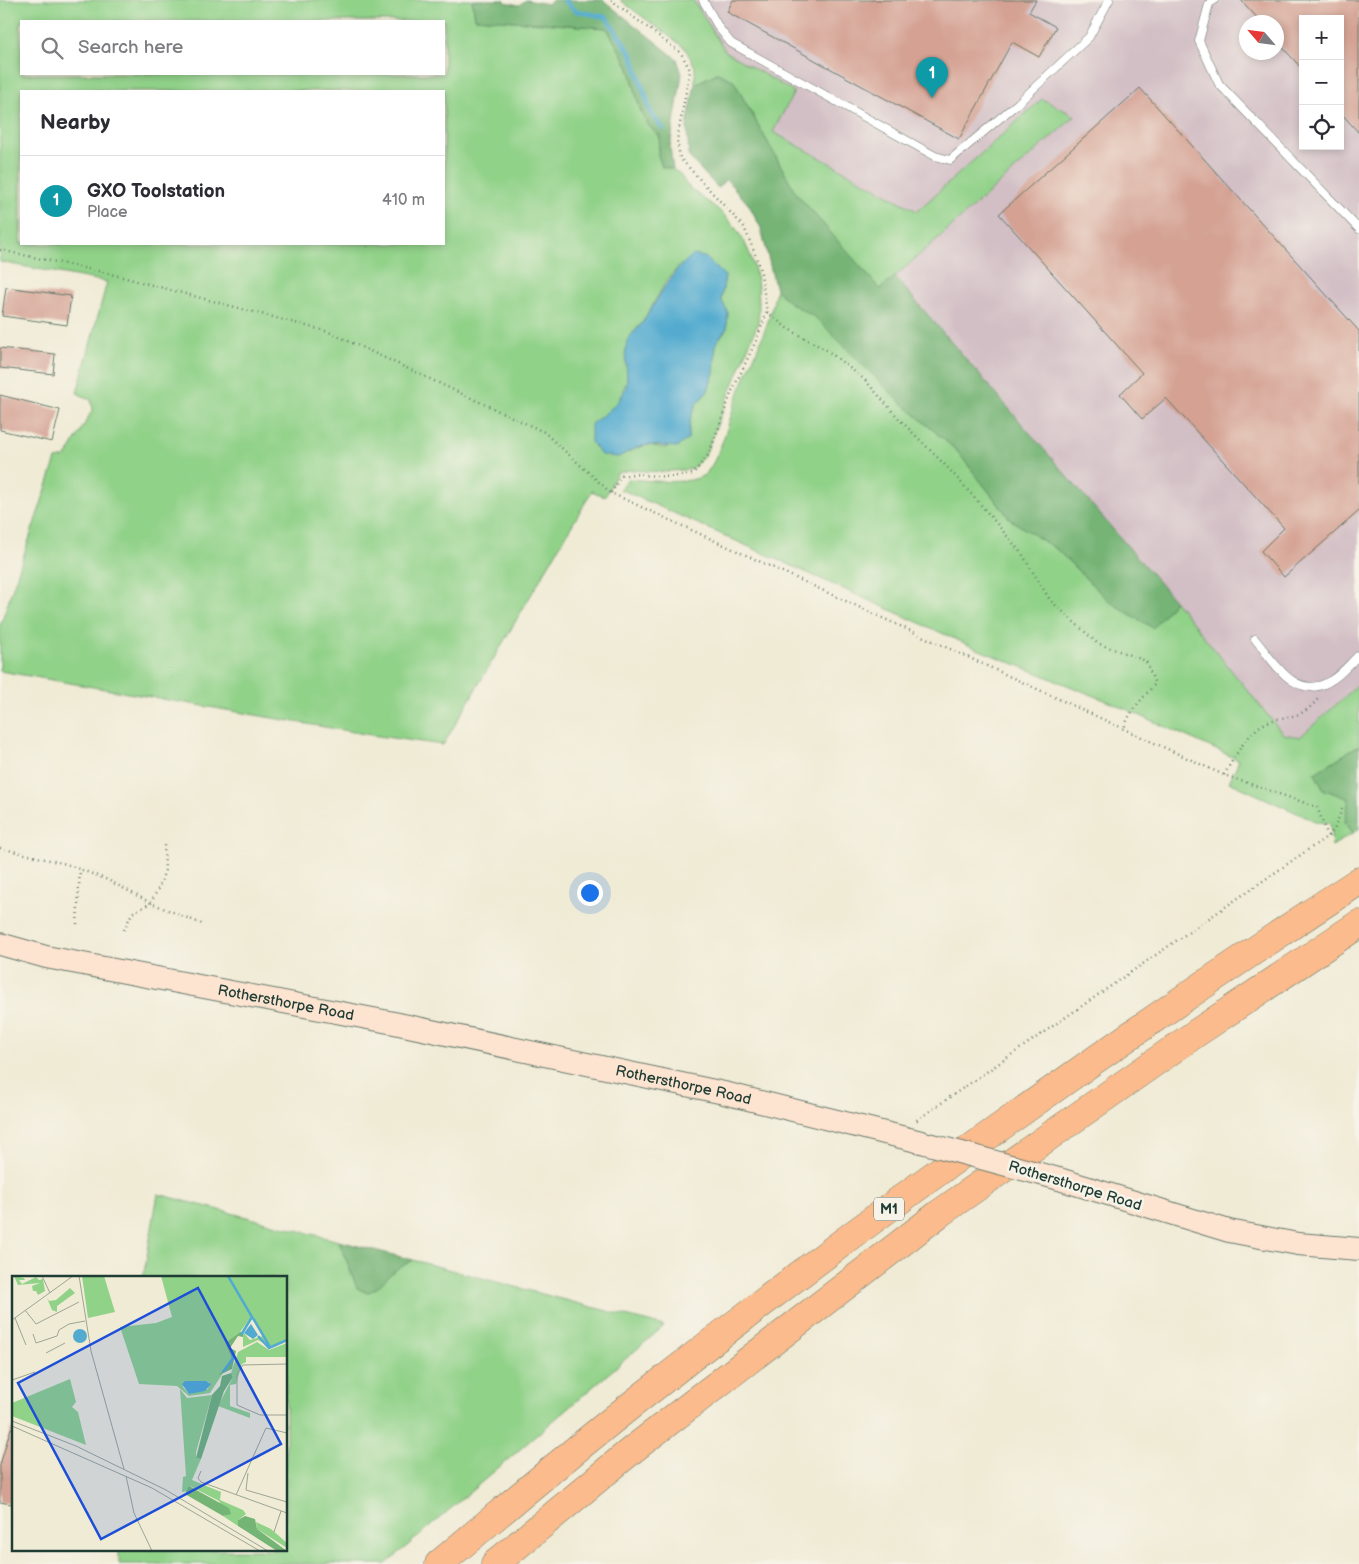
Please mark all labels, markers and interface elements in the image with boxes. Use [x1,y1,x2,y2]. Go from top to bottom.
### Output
north arrow [1239,15,1284,60]
map controls [1299,15,1344,150]
button: + [1299,15,1344,60]
search box [20,20,445,75]
icon: search [38,34,66,62]
text: Search here [78,36,183,59]
pin: 1 [916,57,948,98]
button: − [1299,60,1344,105]
button: locate [1299,105,1344,150]
text: Nearby [40,110,110,135]
text: GXO Toolstation [87,180,225,203]
text: 1 [53,191,59,210]
text: 410 m [382,191,425,210]
text: Place [87,203,128,222]
your location [577,880,603,906]
street label: Rothersthorpe Road [216,980,356,1025]
street label: Rothersthorpe Road [614,1061,753,1109]
street label: Rothersthorpe Road [1006,1157,1144,1215]
road number: M1 [874,1198,904,1220]
inset map [12,1276,288,1552]

